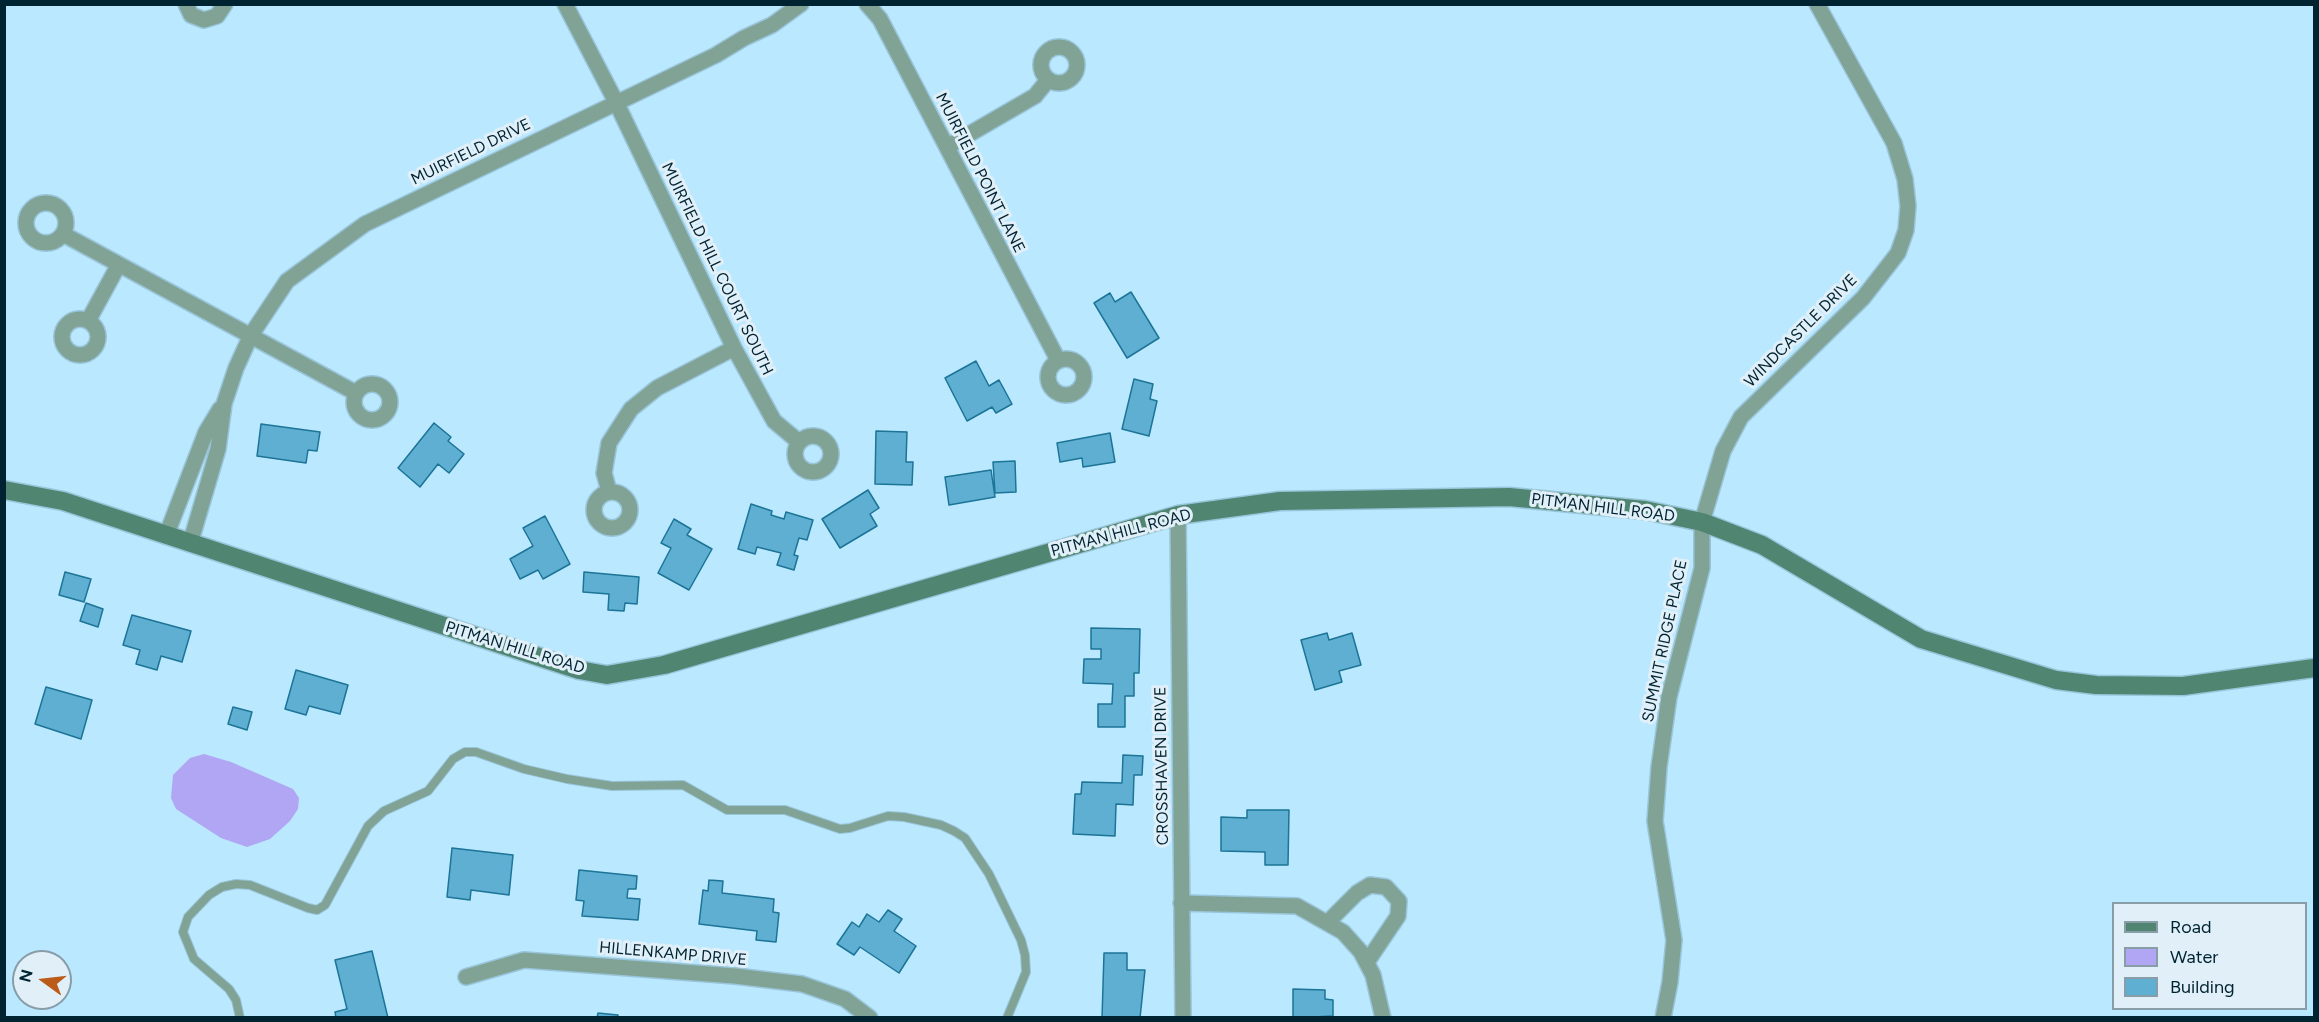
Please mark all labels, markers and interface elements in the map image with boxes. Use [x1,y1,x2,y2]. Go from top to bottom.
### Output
street label: MUIRFIELD POINT LANE [931,90,1029,256]
street label: MUIRFIELD DRIVE [408,115,534,189]
street label: MUIRFIELD HILL COURT SOUTH [657,160,777,378]
street label: WINDCASTLE DRIVE [1741,271,1861,391]
street label: PITMAN HILL ROAD [1530,490,1676,526]
street label: PITMAN HILL ROAD [1049,505,1193,561]
street label: SUMMIT RIDGE PLACE [1638,558,1692,724]
street label: PITMAN HILL ROAD [443,618,587,678]
street label: CROSSHAVEN DRIVE [1151,687,1173,845]
legend [2112,902,2307,1010]
text: Road [2170,916,2211,938]
street label: HILLENKAMP DRIVE [598,938,748,970]
text: Water [2170,946,2218,968]
north arrow [12,950,72,1010]
text: N [15,967,37,984]
text: Building [2170,976,2235,998]

